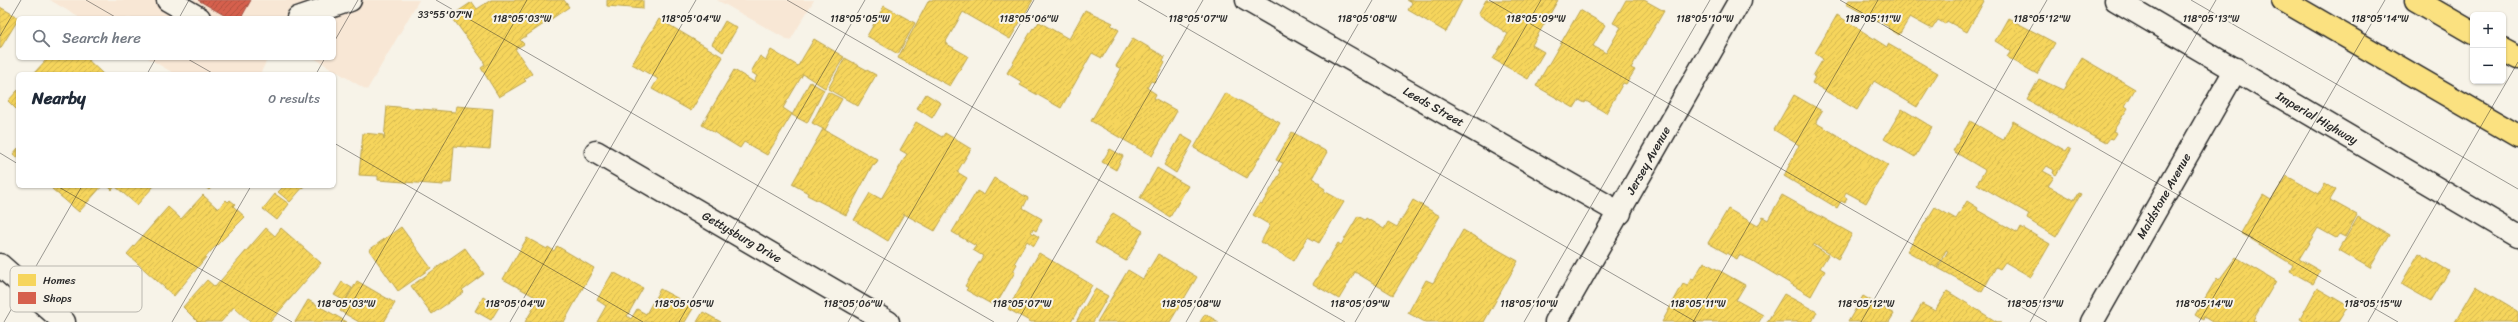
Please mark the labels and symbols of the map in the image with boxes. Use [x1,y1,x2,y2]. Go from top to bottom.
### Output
text: 33°55'07"N [418,6,472,24]
text: 118°05'03"W [493,10,552,28]
text: 118°05'04"W [661,10,721,28]
text: 118°05'05"W [830,10,890,28]
text: 118°05'06"W [1000,10,1059,28]
text: 118°05'07"W [1169,10,1228,28]
text: 118°05'08"W [1337,10,1397,28]
text: 118°05'09"W [1506,10,1566,28]
text: 118°05'10"W [1676,10,1734,28]
text: 118°05'11"W [1845,10,1901,28]
text: 118°05'12"W [2014,10,2071,28]
text: 118°05'13"W [2183,10,2240,28]
text: 118°05'14"W [2351,10,2409,28]
street label: Leeds Street [1399,80,1469,133]
street label: Imperial Highway [2271,85,2363,151]
street label: Jersey Avenue [1619,122,1677,200]
street label: Maidstone Avenue [2130,149,2197,243]
street label: Gettysburg Drive [698,205,786,269]
legend [10,266,142,312]
text: Homes [43,271,76,290]
text: Shops [43,289,72,308]
text: 118°05'03"W [317,295,376,313]
text: 118°05'04"W [485,295,545,313]
text: 118°05'05"W [654,295,714,313]
text: 118°05'06"W [824,295,883,313]
text: 118°05'07"W [993,295,1052,313]
text: 118°05'08"W [1161,295,1221,313]
text: 118°05'09"W [1330,295,1390,313]
text: 118°05'10"W [1500,295,1558,313]
text: 118°05'11"W [1670,295,1726,313]
text: 118°05'12"W [1838,295,1895,313]
text: 118°05'13"W [2007,295,2064,313]
text: 118°05'14"W [2175,295,2233,313]
text: 118°05'15"W [2344,295,2402,313]

